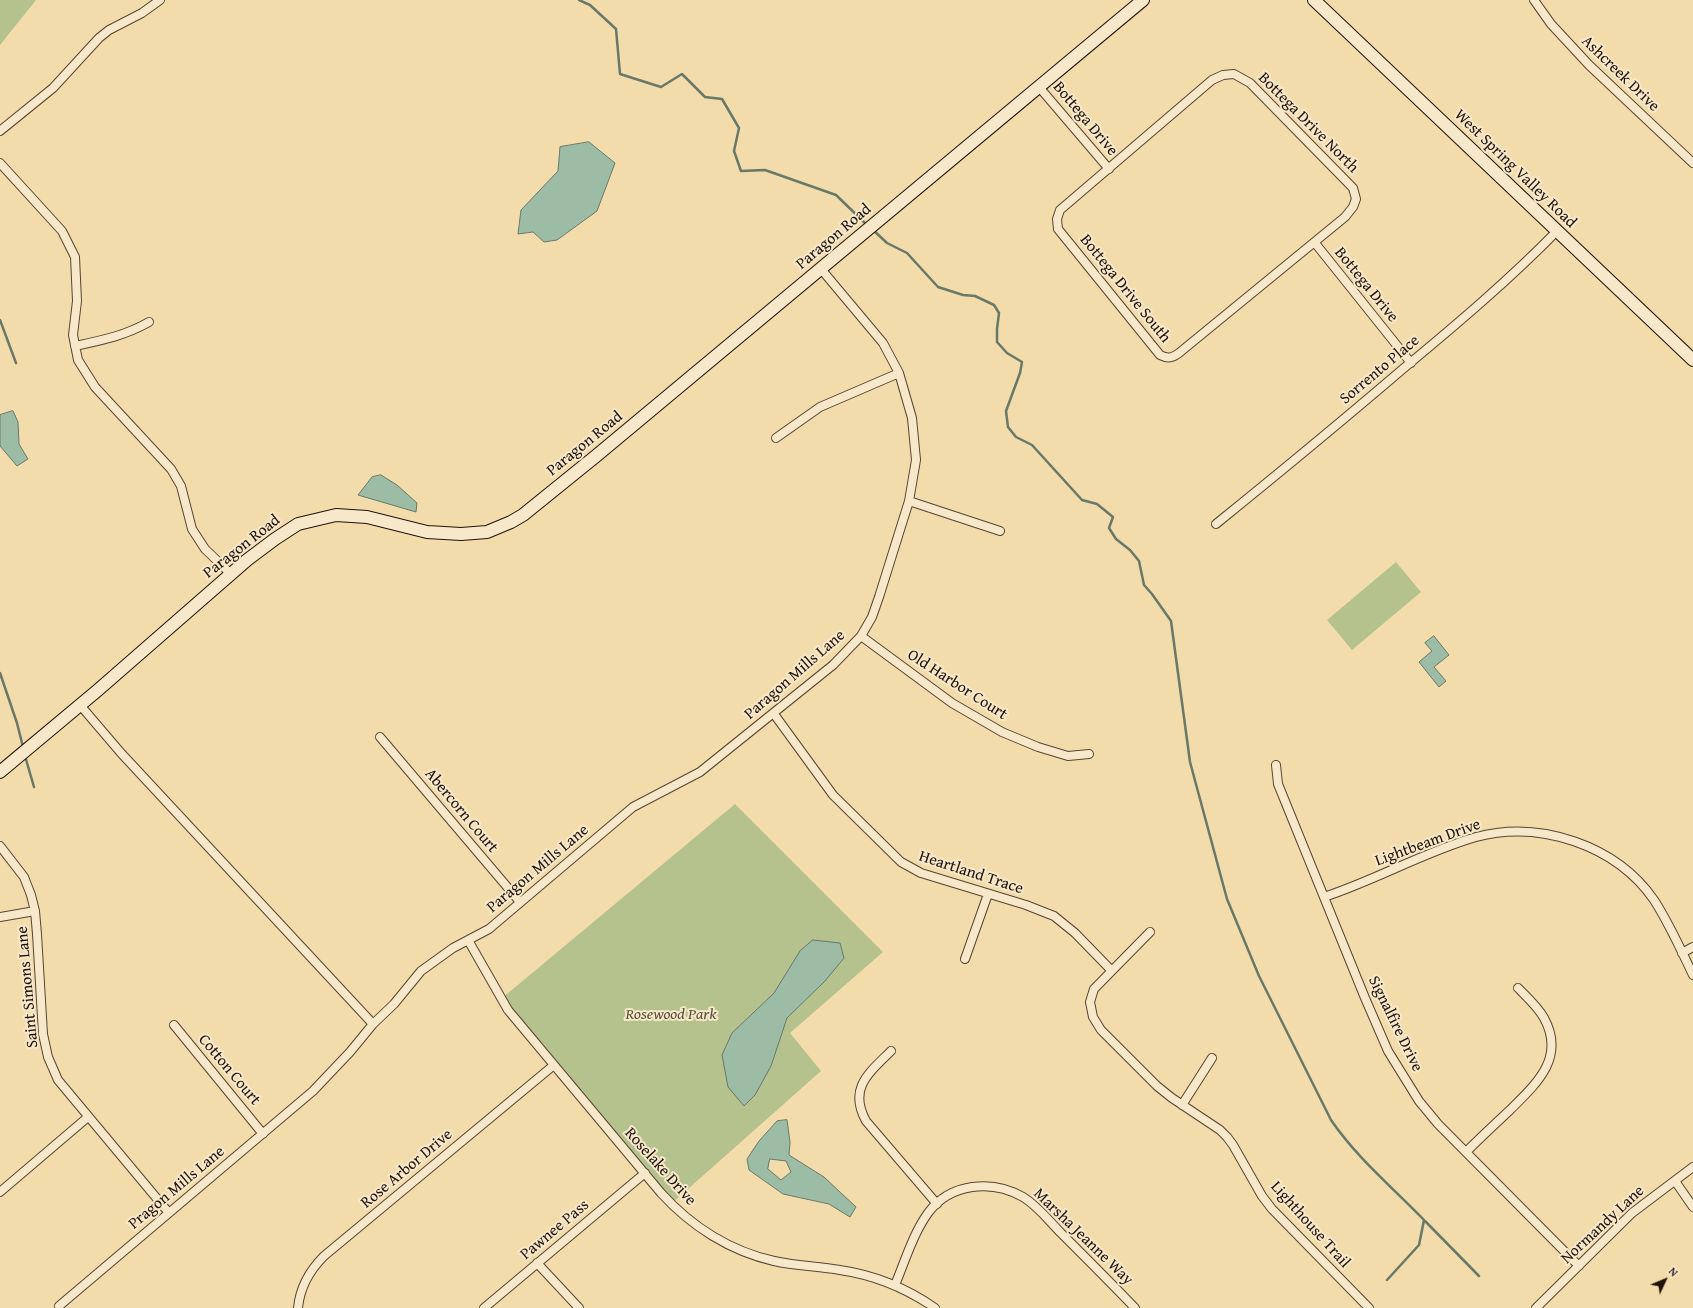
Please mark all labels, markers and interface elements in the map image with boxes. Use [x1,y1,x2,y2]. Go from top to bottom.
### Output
street label: Ashcreek Drive [1577,32,1663,116]
street label: Bottega Drive North [1254,69,1362,177]
street label: Bottega Drive [1048,78,1122,160]
street label: West Spring Valley Road [1450,106,1580,232]
street label: Paragon Road [792,200,876,274]
street label: Bottega Drive South [1075,231,1175,347]
street label: Bottega Drive [1330,244,1402,326]
street label: Sorrento Place [1336,331,1424,409]
street label: Paragon Road [543,408,627,480]
street label: Paragon Road [200,511,284,583]
street label: Paragon Mills Lane [741,626,849,724]
street label: Old Harbor Court [903,646,1011,724]
street label: Abercorn Court [420,765,502,857]
street label: Lightbeam Drive [1373,815,1483,871]
street label: Paragon Mills Lane [483,821,593,917]
street label: Heartland Trace [916,847,1026,899]
street label: Saint Simons Lane [13,925,43,1049]
street label: Signalfire Drive [1364,973,1426,1075]
park label: Rosewood Park [625,1005,717,1025]
street label: Cotton Court [194,1031,264,1109]
street label: Roselake Drive [620,1124,700,1210]
street label: Rose Arbor Drive [357,1125,457,1213]
street label: Pragon Mills Lane [125,1142,229,1234]
street label: Lighthouse Trail [1266,1178,1354,1272]
street label: Normandy Lane [1557,1182,1649,1268]
street label: Marsha Jeanne Way [1029,1184,1137,1290]
street label: Pawnee Pass [517,1196,593,1264]
north arrow [1645,1260,1685,1300]
text: N [1665,1263,1682,1280]

